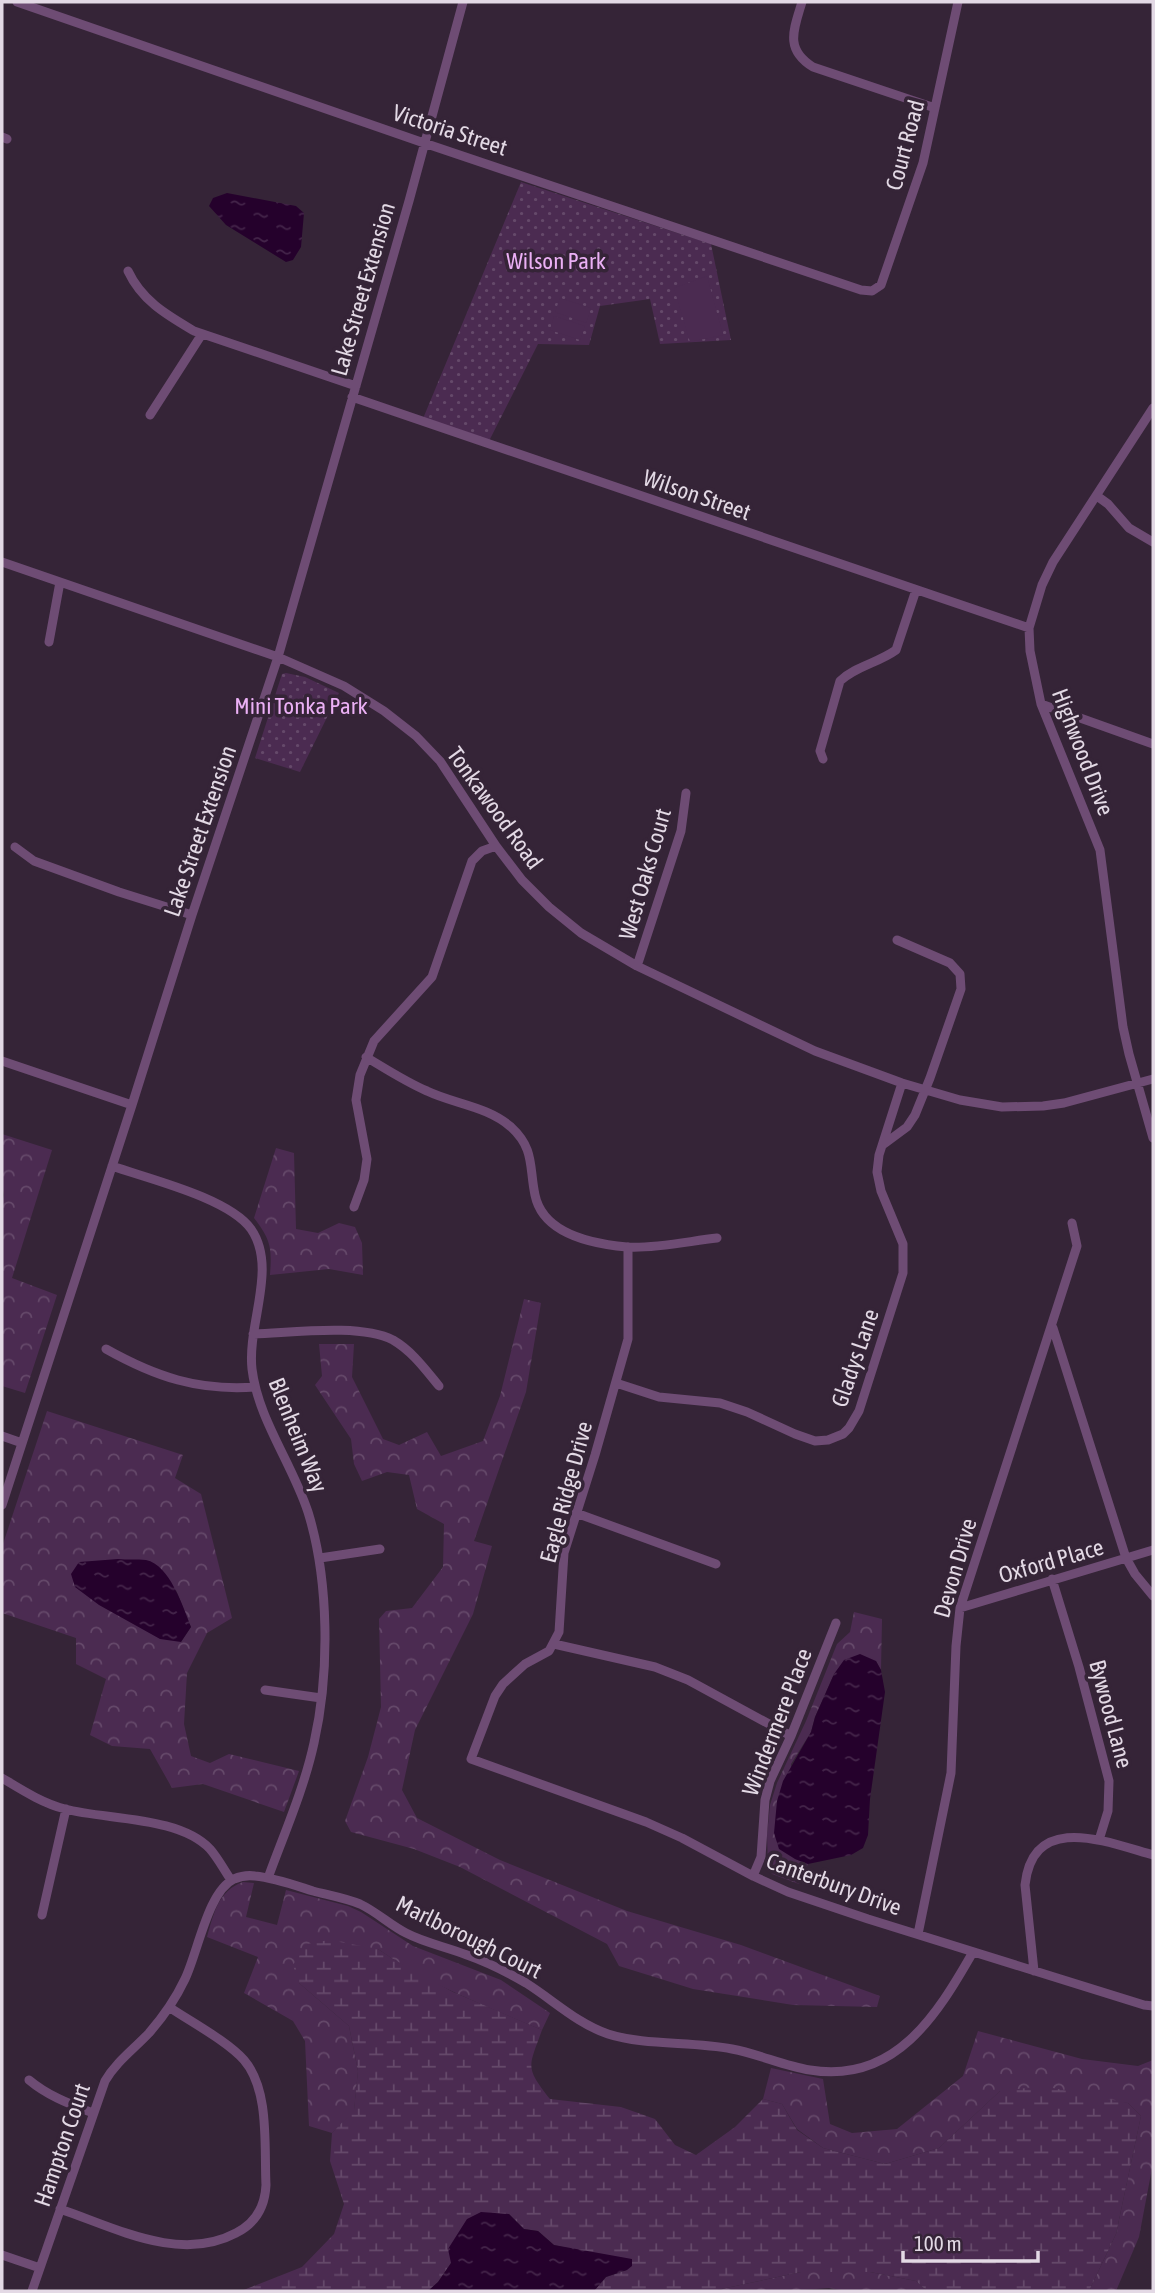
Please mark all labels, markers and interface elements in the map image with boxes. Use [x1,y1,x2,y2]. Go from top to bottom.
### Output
street label: Court Road [880,97,930,193]
street label: Victoria Street [390,99,510,161]
street label: Lake Street Extension [326,199,400,379]
park label: Wilson Park [506,248,606,274]
street label: Wilson Street [640,465,754,525]
street label: Highwood Drive [1047,685,1119,819]
park label: Mini Tonka Park [234,693,368,719]
street label: Lake Street Extension [159,742,241,920]
street label: Tonkawood Road [442,742,548,874]
street label: West Oaks Court [614,805,676,943]
street label: Gladys Lane [826,1306,884,1410]
street label: Blenheim Way [263,1374,333,1496]
street label: Eagle Ridge Drive [535,1419,597,1565]
street label: Devon Drive [928,1515,982,1621]
street label: Oxford Place [996,1534,1106,1588]
street label: Windermere Place [737,1645,817,1799]
street label: Bywood Lane [1084,1657,1138,1771]
street label: Canterbury Drive [763,1848,905,1920]
street label: Marlborough Court [392,1890,546,1984]
street label: Hampton Court [29,2080,95,2210]
scale bar [903,2220,1038,2264]
text: 100 m [914,2231,962,2255]

